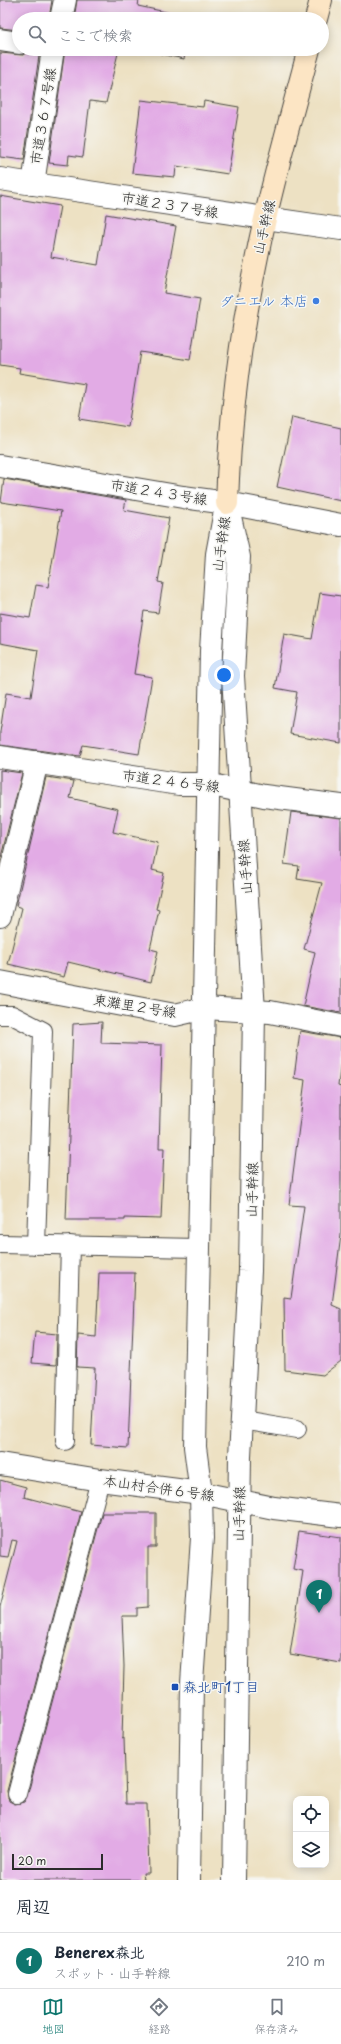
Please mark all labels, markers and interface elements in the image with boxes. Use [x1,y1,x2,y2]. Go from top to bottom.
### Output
search box [12,12,329,56]
icon: search [26,23,48,45]
text: ここで検索 [58,23,133,46]
street label: 市道３６７号線 [24,66,61,166]
street label: 市道２３７号線 [120,186,220,223]
street label: 山手幹線 [247,197,280,257]
place label: ダニエル 本店 [219,290,308,311]
marker: ダニエル 本店 [311,296,321,306]
street label: 市道２４３号線 [109,473,209,510]
street label: 山手幹線 [206,515,235,573]
your location [214,665,234,685]
street label: 市道２４６号線 [121,764,221,797]
street label: 山手幹線 [232,838,257,896]
street label: 東灘里２号線 [92,989,178,1022]
street label: 山手幹線 [241,1162,262,1218]
street label: 本山村合併６号線 [102,1469,216,1506]
street label: 山手幹線 [228,1486,249,1542]
pin: 1 [306,1580,332,1613]
place label: 森北町1丁目 [183,1676,259,1697]
marker: 森北町1丁目 [170,1682,180,1692]
map controls [293,1796,329,1868]
button: locate [293,1796,329,1832]
button: layers [293,1832,329,1868]
scale bar [12,1852,103,1871]
text: 20 m [18,1852,46,1869]
text: 周辺 [16,1893,50,1919]
text: Benerex森北 [54,1940,145,1963]
text: 1 [26,1951,32,1970]
text: 210 m [286,1951,325,1970]
text: スポット · 山手幹線 [54,1963,170,1982]
tab: 地図 [42,1996,64,2037]
tab: 経路 [148,1996,170,2037]
tab: 保存済み [255,1996,299,2037]

